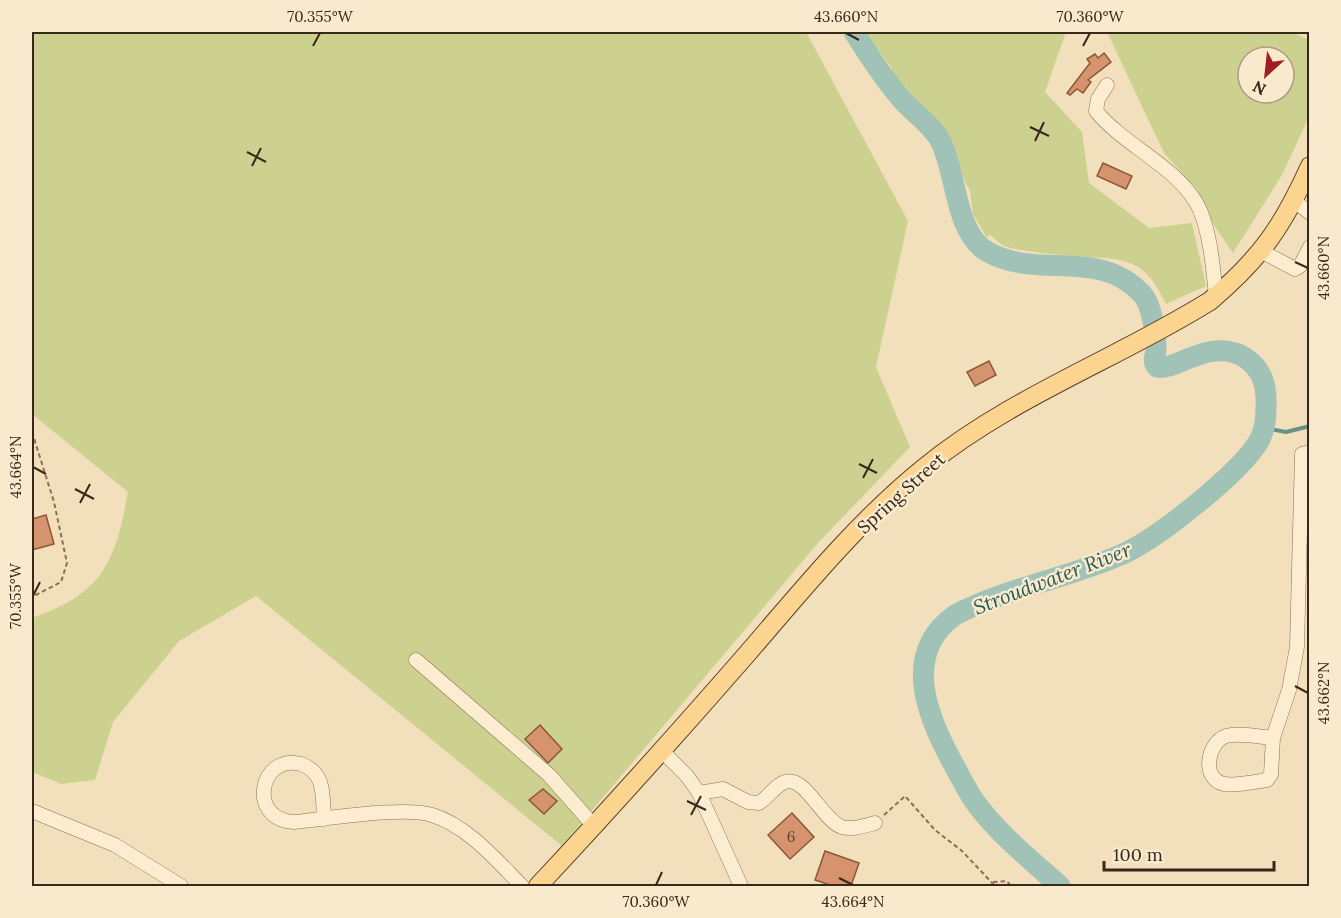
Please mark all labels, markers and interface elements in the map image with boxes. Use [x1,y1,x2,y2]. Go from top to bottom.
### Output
text: 70.355°W [287,7,354,26]
text: 43.660°N [814,7,878,26]
text: 70.360°W [1056,7,1125,26]
north arrow [1236,45,1296,105]
text: N [1249,77,1269,100]
text: 43.660°N [1314,236,1333,300]
text: 43.664°N [6,436,25,498]
street label: Spring Street [852,448,950,538]
water label: Stroudwater River [969,536,1135,620]
text: 70.355°W [6,562,25,629]
text: 43.662°N [1314,662,1333,724]
house number: 6 [787,827,795,846]
scale bar [1104,834,1274,872]
text: 100 m [1113,843,1163,866]
text: 70.360°W [622,892,691,911]
text: 43.664°N [822,892,884,911]

